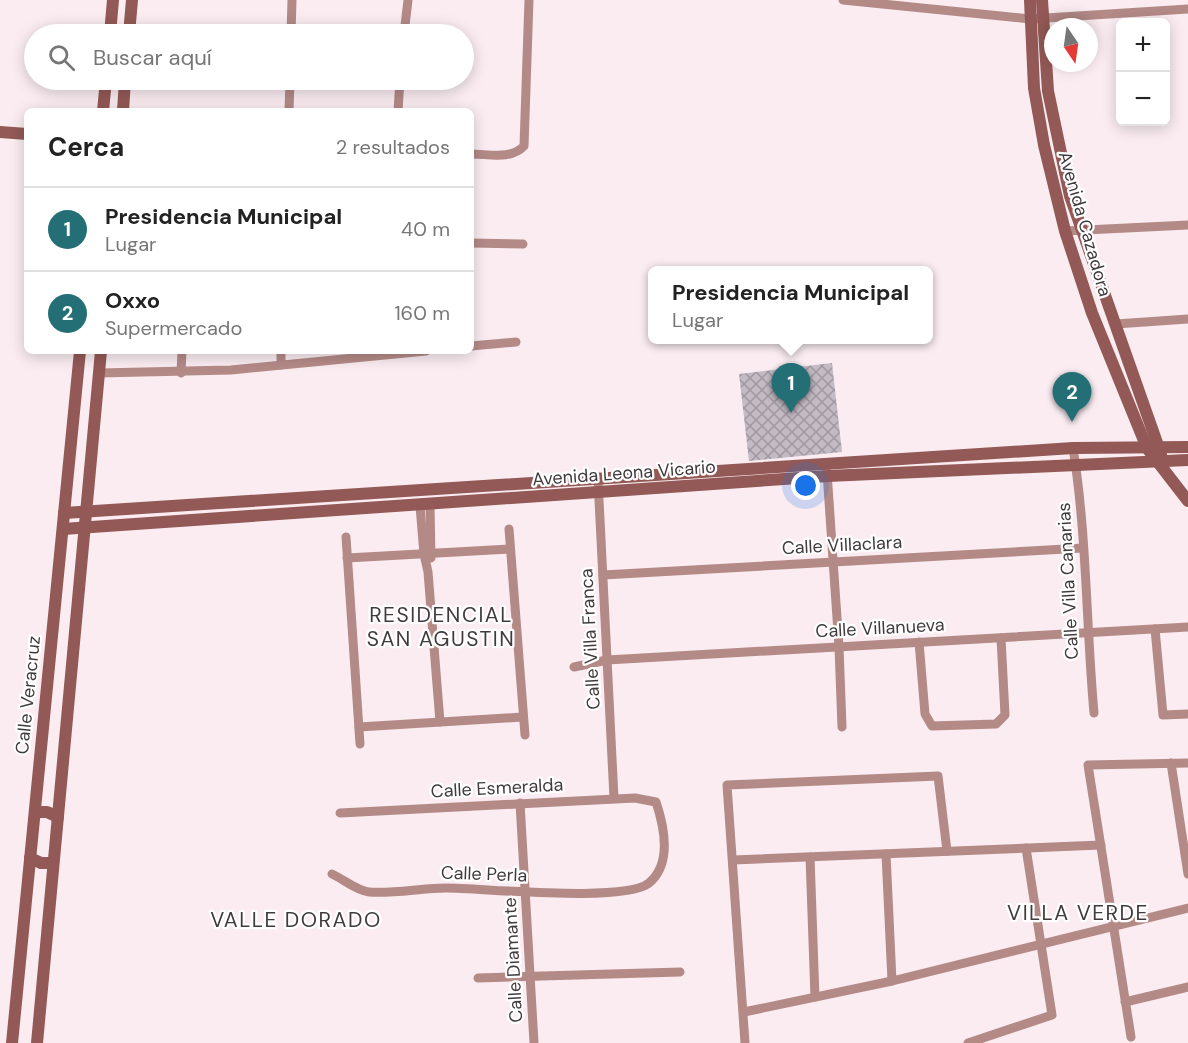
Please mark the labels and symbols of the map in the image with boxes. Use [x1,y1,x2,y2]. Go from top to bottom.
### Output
north arrow [1044,18,1098,72]
street label: Avenida Cazadora [1053,149,1117,299]
pin: 1 [772,364,810,413]
pin: 2 [1052,372,1092,422]
street label: Avenida Leona Vicario [531,455,717,491]
your location [791,471,820,500]
street label: Calle Villa Canarias [1052,502,1084,660]
street label: Calle Villaclara [781,530,903,560]
street label: Calle Villa Franca [574,568,606,710]
district label: RESIDENCIAL SAN AGUSTIN [367,601,515,653]
street label: Calle Villanueva [815,613,945,643]
street label: Calle Veracruz [10,635,46,755]
street label: Calle Esmeralda [430,773,564,803]
street label: Calle Perla [440,861,528,887]
street label: Calle Diamante [498,897,528,1023]
district label: VILLA VERDE [1007,899,1149,927]
district label: VALLE DORADO [210,906,382,934]

